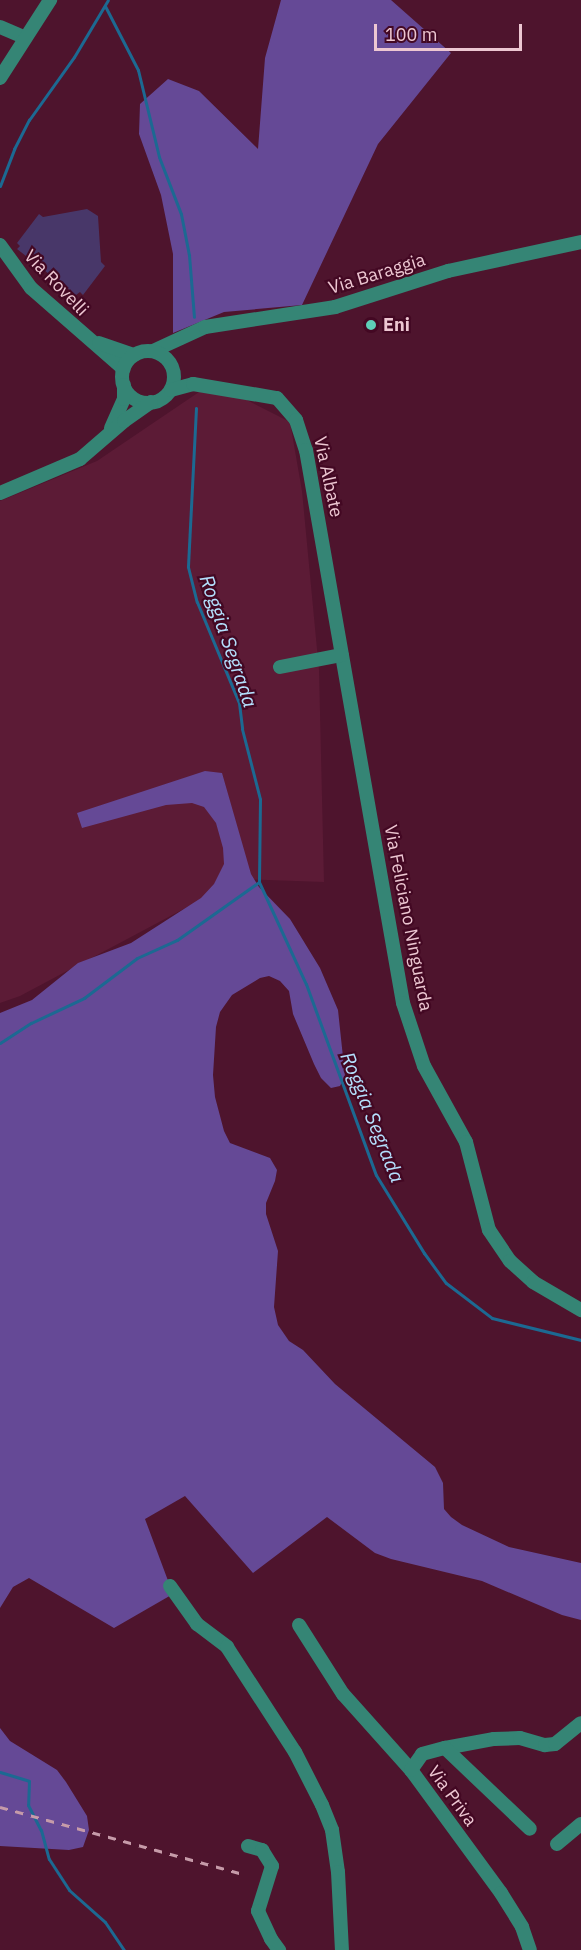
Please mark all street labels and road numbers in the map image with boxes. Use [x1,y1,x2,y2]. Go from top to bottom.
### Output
street label: Via Rovelli [19,246,93,320]
street label: Via Baraggia [326,249,428,299]
street label: Via Albate [309,435,347,519]
street label: Via Feliciano Ninguarda [379,823,437,1013]
street label: Via Priva [423,1762,481,1830]

